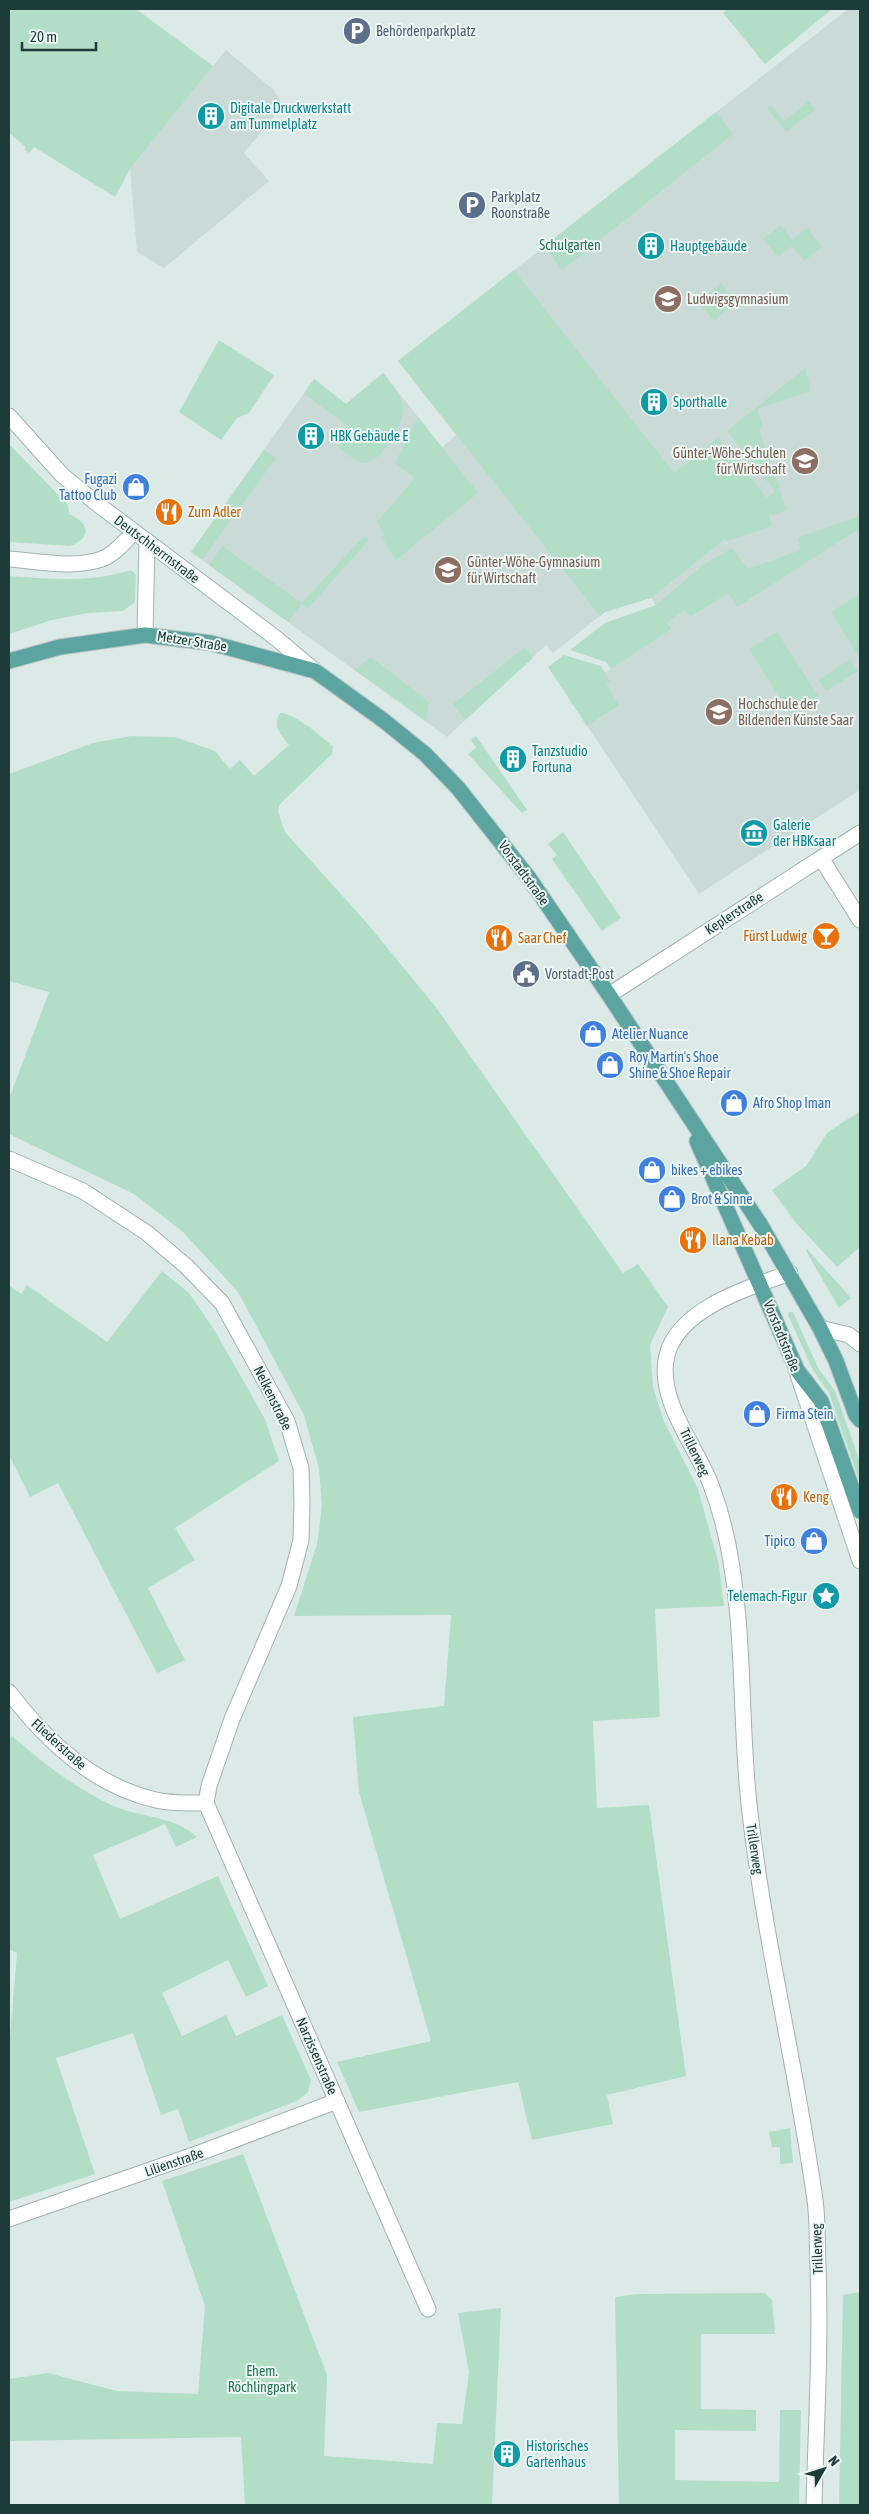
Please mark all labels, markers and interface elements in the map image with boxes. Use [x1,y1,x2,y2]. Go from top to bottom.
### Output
parking icon: Behördenparkplatz [342,16,372,46]
scale bar [22,20,96,52]
place label: Behördenparkplatz [376,23,476,39]
text: 20 m [30,28,57,45]
place label: Digitale Druckwerkstatt am Tummelplatz [230,100,351,132]
building icon: Digitale Druckwerkstatt am Tummelplatz [196,101,226,131]
place label: Parkplatz Roonstraße [491,189,550,221]
parking icon: Parkplatz Roonstraße [457,190,487,220]
building icon: Hauptgebäude [636,231,666,261]
park label: Schulgarten [539,237,601,253]
place label: Hauptgebäude [670,238,747,254]
school or university icon: Ludwigsgymnasium [653,284,683,314]
place label: Ludwigsgymnasium [687,291,789,307]
building icon: Sporthalle [639,387,669,417]
place label: Sporthalle [673,394,727,410]
building icon: HBK Gebäude E [296,421,326,451]
place label: HBK Gebäude E [330,428,408,444]
place label: Günter-Wöhe-Schulen für Wirtschaft [673,445,786,477]
school or university icon: Günter-Wöhe-Schulen für Wirtschaft [790,446,820,476]
place label: Fugazi Tattoo Club [59,471,117,503]
shop icon: Fugazi Tattoo Club [121,472,151,502]
restaurant icon: Zum Adler [154,497,184,527]
place label: Zum Adler [188,504,241,520]
street label: Deutschherrnstraße [111,512,203,586]
place label: Günter-Wöhe-Gymnasium für Wirtschaft [467,554,600,586]
school or university icon: Günter-Wöhe-Gymnasium für Wirtschaft [433,555,463,585]
street label: Metzer Straße [156,628,228,654]
place label: Hochschule der Bildenden Künste Saar [738,696,854,728]
school or university icon: Hochschule der Bildenden Künste Saar [704,697,734,727]
place label: Tanzstudio Fortuna [532,743,588,775]
building icon: Tanzstudio Fortuna [498,744,528,774]
place label: Galerie der HBKsaar [773,817,837,849]
museum icon: Galerie der HBKsaar [739,818,769,848]
street label: Vorstadtstraße [495,838,553,908]
street label: Keplerstraße [702,888,766,938]
bar icon: Fürst Ludwig [811,921,841,951]
restaurant icon: Saar Chef [484,923,514,953]
place label: Fürst Ludwig [743,928,807,944]
place label: Saar Chef [518,930,566,946]
public building icon: Vorstadt-Post [511,959,541,989]
place label: Vorstadt-Post [545,966,614,982]
shop icon: Atelier Nuance [578,1019,608,1049]
place label: Atelier Nuance [612,1026,688,1042]
place label: Roy Martin's Shoe Shine & Shoe Repair [629,1049,731,1081]
shop icon: Roy Martin's Shoe Shine & Shoe Repair [595,1050,625,1080]
shop icon: Afro Shop Iman [719,1088,749,1118]
place label: Afro Shop Iman [753,1095,831,1111]
shop icon: bikes + ebikes [637,1155,667,1185]
place label: bikes + ebikes [671,1162,743,1178]
shop icon: Brot & Sinne [657,1184,687,1214]
place label: Brot & Sinne [691,1191,753,1207]
restaurant icon: Ilana Kebab [678,1225,708,1255]
place label: Ilana Kebab [712,1232,774,1248]
street label: Vorstadtstraße [760,1298,804,1374]
street label: Nelkenstraße [251,1363,295,1433]
shop icon: Firma Stein [742,1399,772,1429]
place label: Firma Stein [776,1406,834,1422]
street label: Trillerweg [677,1426,713,1478]
restaurant icon: Keng [769,1482,799,1512]
place label: Keng [803,1489,829,1505]
shop icon: Tipico [799,1526,829,1556]
place label: Tipico [764,1533,795,1549]
place icon: Telemach-Figur [811,1581,841,1611]
place label: Telemach-Figur [728,1588,808,1604]
street label: Fliederstraße [28,1715,90,1773]
street label: Trillerweg [743,1823,767,1875]
street label: Narzissenstraße [293,2015,341,2097]
street label: Lilienstraße [143,2145,205,2179]
street label: Trillerweg [808,2223,826,2275]
park label: Ehem. Röchlingpark [228,2363,296,2395]
place label: Historisches Gartenhaus [526,2438,588,2470]
building icon: Historisches Gartenhaus [492,2439,522,2469]
north arrow [799,2444,849,2494]
text: N [825,2453,843,2469]

